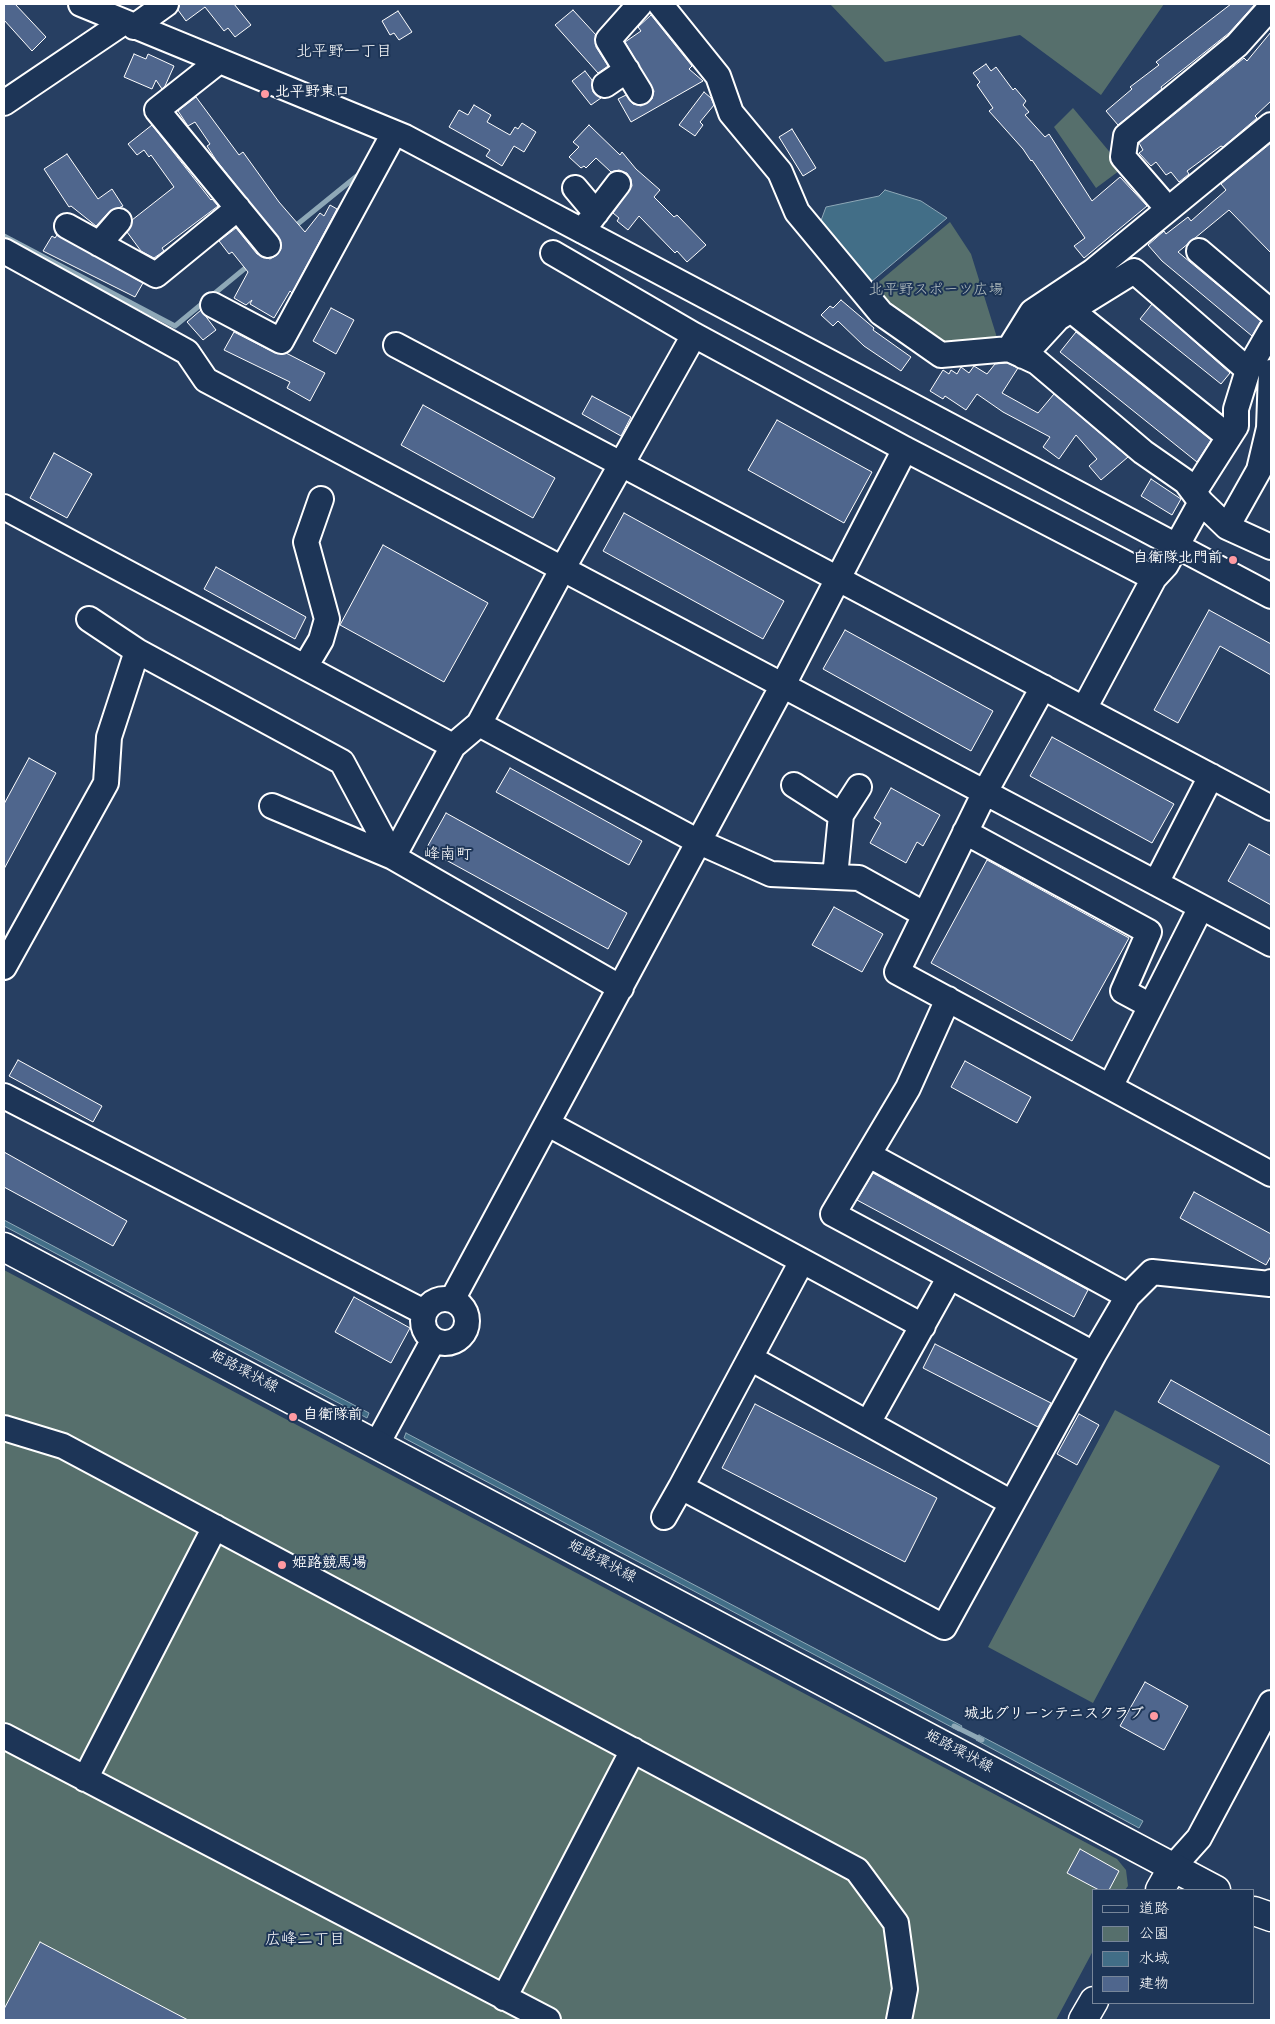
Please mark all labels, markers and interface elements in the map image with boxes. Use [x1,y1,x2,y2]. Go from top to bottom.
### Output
district label: 北平野一丁目 [296,44,392,64]
place label: 北平野東口 [275,85,350,103]
marker: 北平野東口 [259,88,271,100]
park label: 北平野スポーツ広場 [869,283,1003,301]
place label: 自衛隊北門前 [1133,551,1223,569]
marker: 自衛隊北門前 [1227,554,1239,566]
district label: 峰南町 [424,847,472,867]
street label: 姫路環状線 [206,1347,280,1399]
place label: 自衛隊前 [303,1408,363,1426]
marker: 自衛隊前 [287,1411,299,1423]
street label: 姫路環状線 [564,1537,638,1589]
place label: 姫路競馬場 [292,1556,367,1574]
marker: 姫路競馬場 [276,1559,288,1571]
place label: 城北グリーンテニスクラブ [964,1707,1144,1725]
marker: 城北グリーンテニスクラブ [1148,1710,1160,1722]
street label: 姫路環状線 [921,1727,995,1779]
legend [1092,1889,1255,2004]
text: 道路 [1139,1899,1169,1921]
text: 公園 [1139,1924,1169,1946]
district label: 広峰二丁目 [265,1932,345,1952]
text: 水域 [1139,1949,1169,1971]
text: 建物 [1139,1974,1169,1996]

